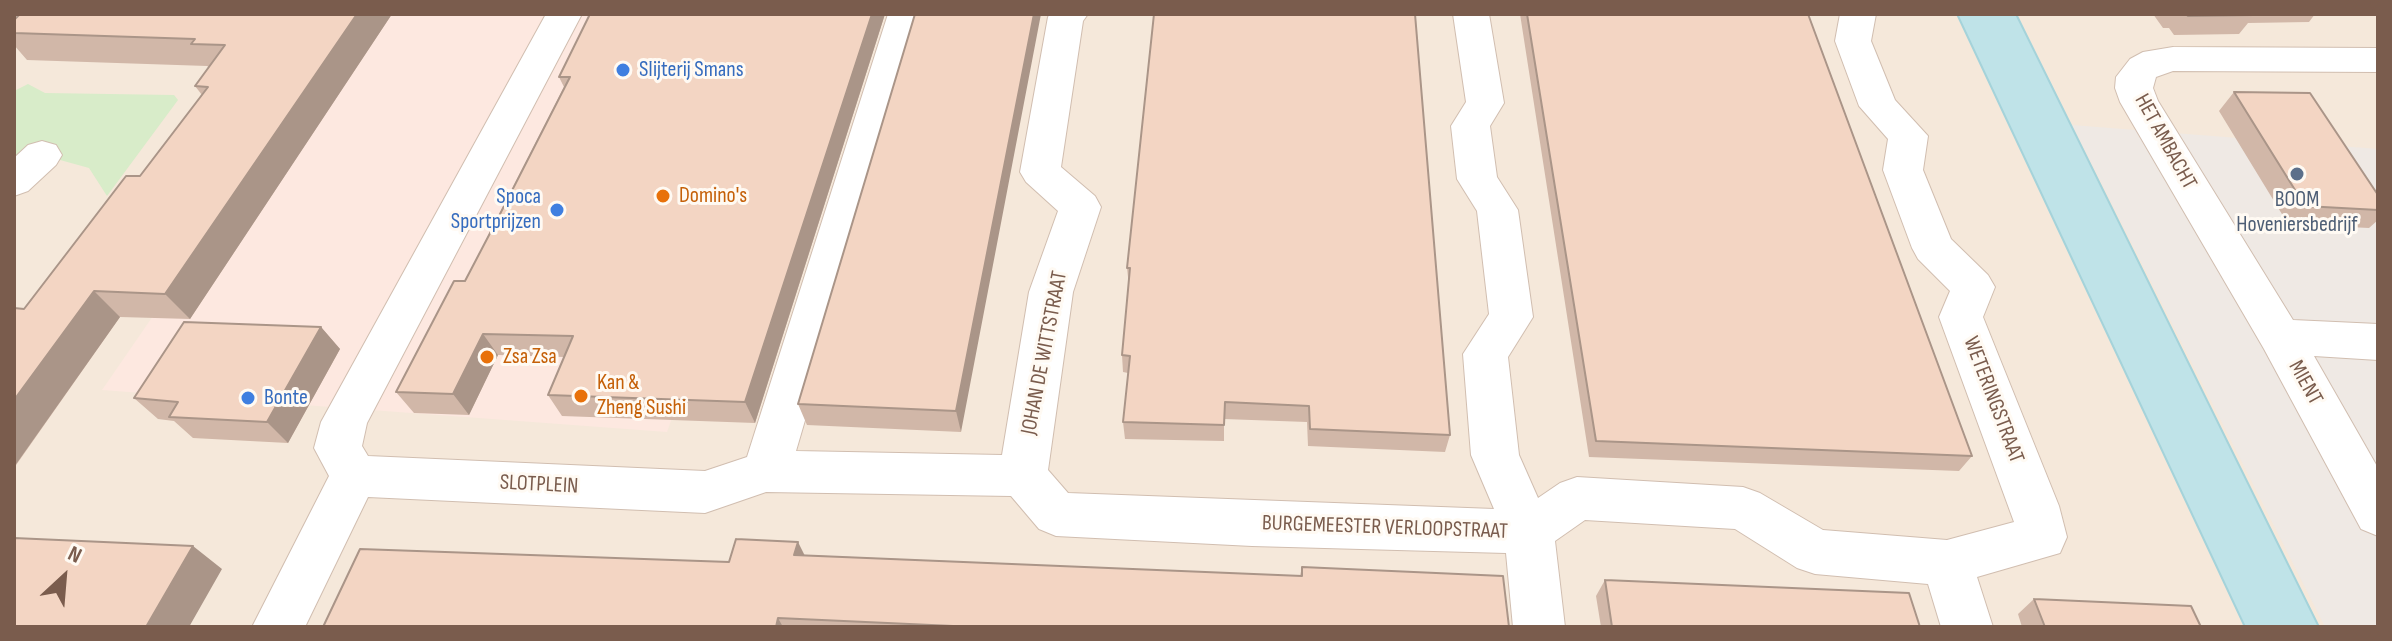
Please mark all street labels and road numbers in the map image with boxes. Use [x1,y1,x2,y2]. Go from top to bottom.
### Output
street label: HET AMBACHT [2128,90,2202,194]
street label: JOHAN DE WITTSTRAAT [1016,269,1074,437]
street label: WETERINGSTRAAT [1957,333,2029,467]
street label: MIENT [2282,356,2328,410]
street label: SLOTPLEIN [499,470,579,500]
street label: BURGEMEESTER VERLOOPSTRAAT [1262,511,1508,545]

